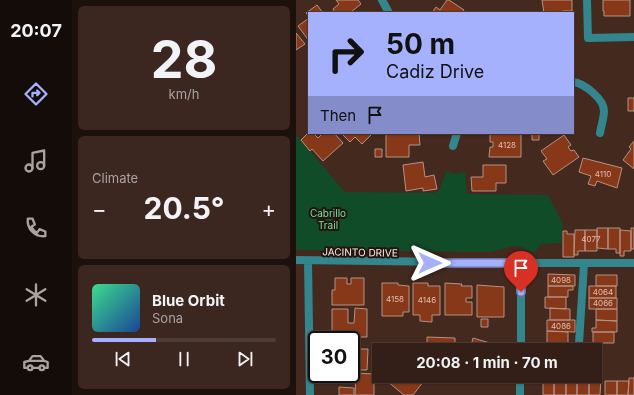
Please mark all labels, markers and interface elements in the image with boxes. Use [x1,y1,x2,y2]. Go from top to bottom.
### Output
text: 20:07 [10,20,62,41]
text: 50 m [386,27,455,61]
text: 28 [151,28,217,91]
icon: right [320,28,372,80]
text: Cadiz Drive [386,61,484,82]
icon: directions [22,80,50,108]
text: km/h [169,86,199,102]
icon: arrive [364,104,386,126]
text: Then [320,106,356,125]
house number: 4128 [498,140,516,150]
icon: music [22,147,50,175]
house number: 4110 [595,169,611,179]
text: Climate [92,170,138,186]
text: 20.5° [144,190,224,226]
text: − [92,196,107,222]
text: + [261,196,276,222]
park label: Cabrillo Trail [310,207,346,231]
icon: phone [22,214,50,242]
house number: 4077 [581,234,601,244]
position arrow [409,242,451,284]
street label: JACINTO DRIVE [322,245,398,259]
pin [504,251,538,292]
icon: arrive [510,257,532,279]
house number: 4098 [551,275,571,285]
icon: climate [22,281,50,309]
house number: 4064 [593,287,613,297]
text: Blue Orbit [152,291,225,310]
house number: 4158 [386,294,404,304]
house number: 4146 [418,295,436,305]
house number: 4066 [593,298,613,308]
text: Sona [152,310,183,326]
house number: 4086 [551,321,571,331]
speed limit sign: 30 [308,331,360,383]
icon: car [22,348,50,376]
icon: previous [112,348,134,370]
icon: pause [173,348,195,370]
icon: next [234,348,256,370]
text: 20:08 · 1 min · 70 m [416,353,558,372]

